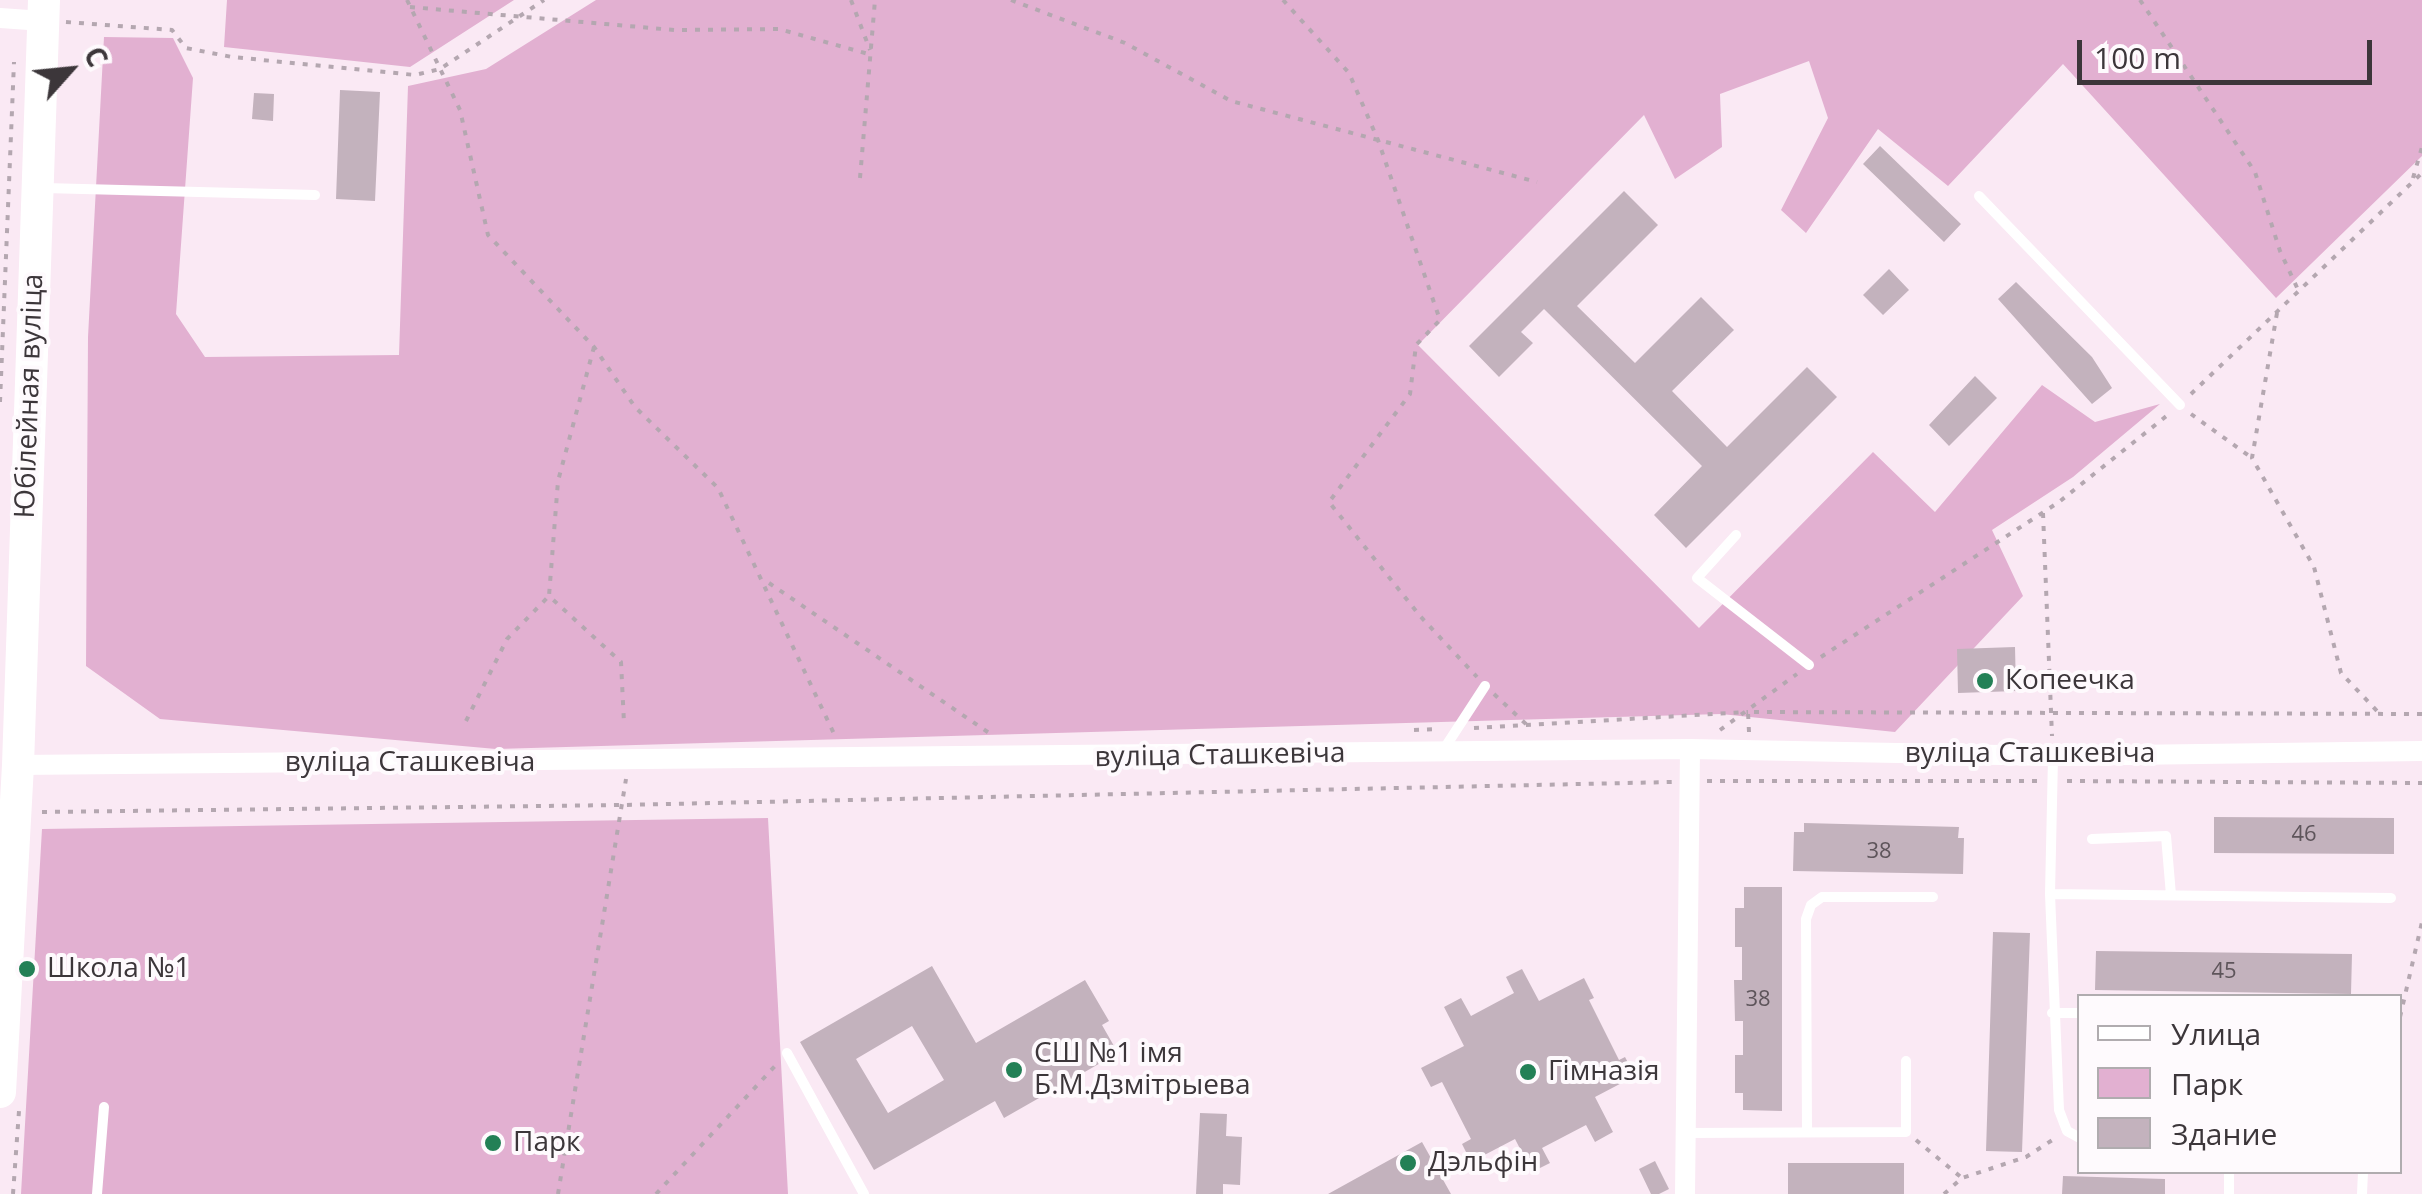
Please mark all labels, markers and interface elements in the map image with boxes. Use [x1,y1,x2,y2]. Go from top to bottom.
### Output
north arrow [20,20,120,120]
scale bar [2082,20,2377,82]
text: 100 m [2094,37,2181,78]
text: С [76,40,118,73]
street label: Юбілейная вуліца [9,273,51,519]
place label: Копеечка [2005,664,2135,698]
marker: Копеечка [1974,670,1996,692]
street label: вуліца Сташкевіча [1094,737,1346,775]
street label: вуліца Сташкевіча [1905,737,2155,771]
street label: вуліца Сташкевіча [285,746,535,780]
house number: 46 [2291,822,2317,848]
house number: 38 [1866,839,1892,865]
place label: Школа №1 [47,952,191,986]
marker: Школа №1 [16,958,38,980]
house number: 45 [2211,959,2237,985]
house number: 38 [1745,987,1771,1013]
legend [2077,994,2402,1174]
text: Улица [2171,1013,2261,1054]
place label: СШ №1 імя Б.М.Дзмітрыева [1034,1037,1250,1103]
place label: Гімназія [1548,1055,1660,1089]
marker: СШ №1 імя Б.М.Дзмітрыева [1003,1059,1025,1081]
marker: Гімназія [1517,1061,1539,1083]
text: Парк [2171,1063,2243,1104]
text: Здание [2171,1113,2277,1154]
place label: Парк [513,1126,581,1160]
marker: Парк [482,1132,504,1154]
place label: Дэльфін [1428,1146,1538,1180]
marker: Дэльфін [1397,1152,1419,1174]

